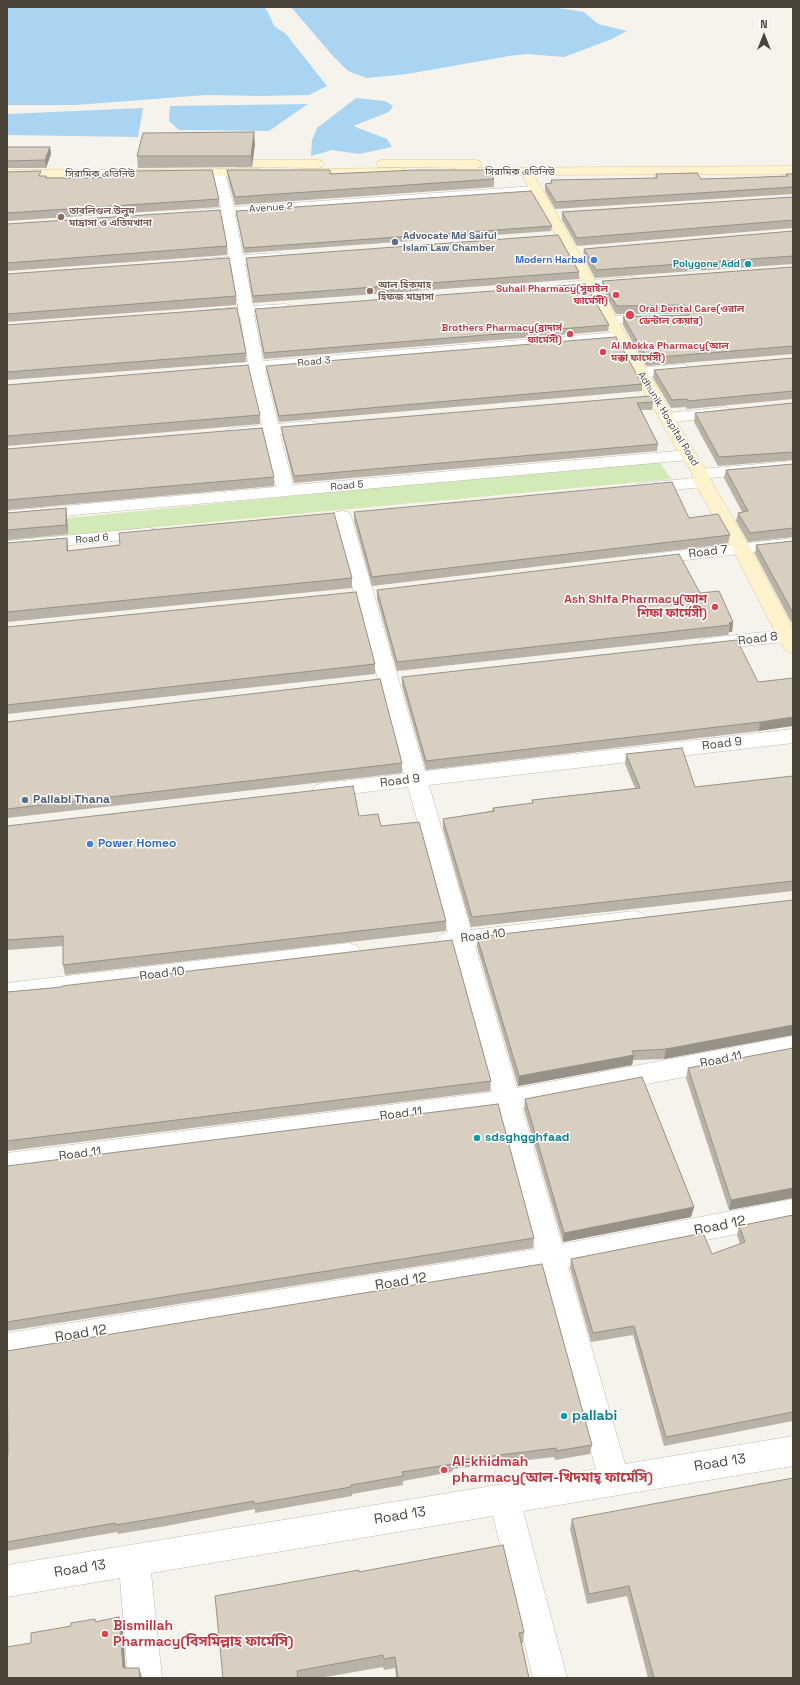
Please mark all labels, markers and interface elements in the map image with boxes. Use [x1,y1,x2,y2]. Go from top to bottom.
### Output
north arrow [744,16,784,56]
text: N [760,17,768,31]
street label: সিরামিক এভিনিউ [485,166,555,178]
street label: সিরামিক এভিনিউ [65,168,135,180]
street label: Avenue 2 [249,200,293,216]
place label: তাবলিগুল উলুম মাদ্রাসা ও এতিমখানা [69,205,152,228]
marker: তাবলিগুল উলুম মাদ্রাসা ও এতিমখানা [56,212,66,222]
place label: Advocate Md Saiful Islam Law Chamber [403,230,497,254]
marker: Advocate Md Saiful Islam Law Chamber [390,237,400,247]
place label: Modern Harbal [515,254,586,266]
marker: Modern Harbal [589,255,599,265]
place label: Polygone Add [673,258,740,270]
marker: Polygone Add [743,259,753,269]
place label: আল হিকমাহ হিফজ মাদ্রাসা [378,279,434,302]
place label: Suhail Pharmacy(সুহাইল ফার্মেসী) [496,283,608,306]
marker: আল হিকমাহ হিফজ মাদ্রাসা [365,286,375,296]
marker: Suhail Pharmacy(সুহাইল ফার্মেসী) [611,290,621,300]
place label: Oral Dental Care(ওরাল ডেন্টাল কেয়ার) [639,303,744,326]
marker: Oral Dental Care(ওরাল ডেন্টাল কেয়ার) [624,309,636,321]
place label: Brothers Pharmacy(ব্রাদার্স ফার্মেসী) [442,322,562,346]
marker: Brothers Pharmacy(ব্রাদার্স ফার্মেসী) [565,329,575,339]
place label: Al Mokka Pharmacy(আল মক্কা ফার্মেসী) [611,340,729,364]
marker: Al Mokka Pharmacy(আল মক্কা ফার্মেসী) [598,347,608,357]
street label: Road 3 [297,355,331,369]
street label: Adhunik Hospital Road [635,370,701,468]
street label: Road 5 [330,479,364,493]
street label: Road 6 [75,532,109,546]
street label: Road 7 [688,542,728,562]
place label: Ash Shifa Pharmacy(আশ শিফা ফার্মেসী) [564,593,707,621]
marker: Ash Shifa Pharmacy(আশ শিফা ফার্মেসী) [710,602,720,612]
street label: Road 8 [737,629,779,649]
street label: Road 9 [701,734,743,754]
street label: Road 9 [379,771,421,791]
place label: Pallabi Thana [33,793,110,807]
marker: Pallabi Thana [20,795,30,805]
place label: Power Homeo [98,837,176,851]
marker: Power Homeo [85,839,95,849]
street label: Road 10 [460,926,506,946]
street label: Road 10 [139,964,185,984]
street label: Road 11 [699,1049,743,1071]
street label: Road 11 [379,1104,423,1124]
place label: sdsghgghfaad [485,1131,569,1145]
marker: sdsghgghfaad [472,1133,482,1143]
street label: Road 11 [58,1144,102,1164]
street label: Road 12 [693,1213,747,1239]
street label: Road 12 [374,1270,428,1294]
street label: Road 12 [54,1322,108,1346]
place label: pallabi [572,1408,617,1424]
marker: pallabi [559,1411,569,1421]
street label: Road 13 [693,1451,747,1475]
place label: Al-khidmah pharmacy(আল-খিদমাহ্ ফার্মেসি) [452,1454,653,1486]
marker: Al-khidmah pharmacy(আল-খিদমাহ্ ফার্মেসি) [439,1465,449,1475]
street label: Road 13 [373,1504,427,1528]
street label: Road 13 [53,1557,107,1581]
place label: Bismillah Pharmacy(বিসমিল্লাহ ফার্মেসি) [113,1618,293,1650]
marker: Bismillah Pharmacy(বিসমিল্লাহ ফার্মেসি) [100,1629,110,1639]

